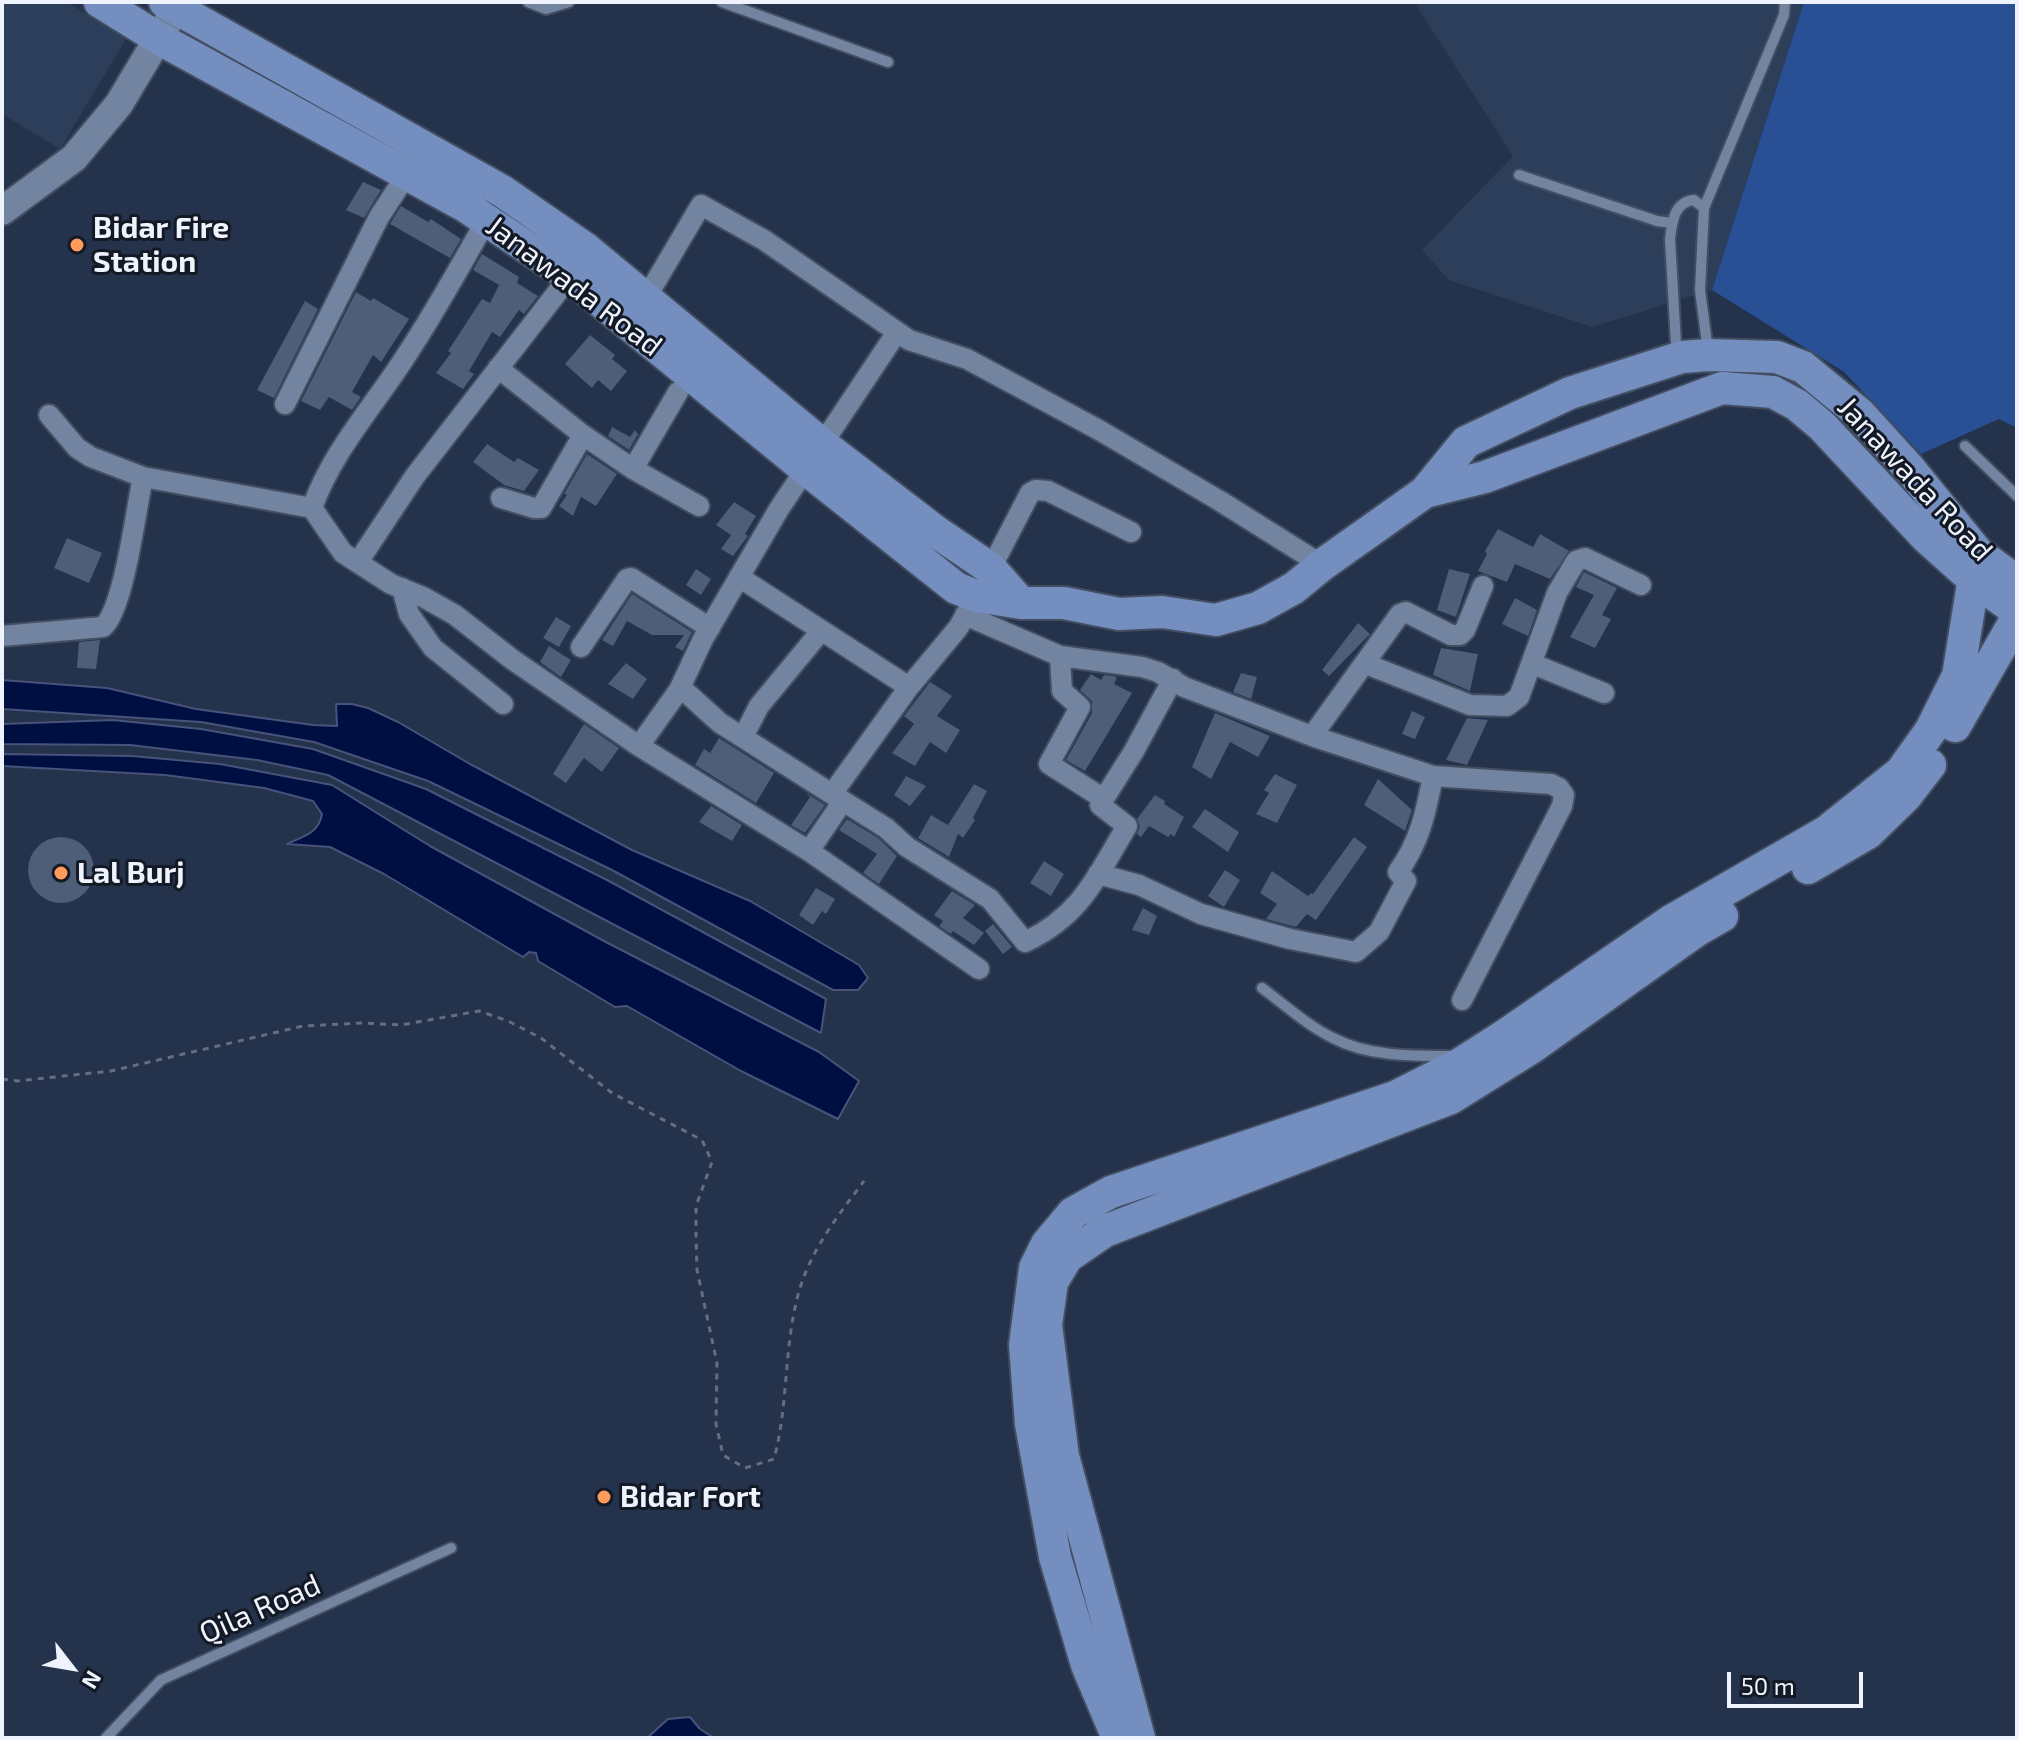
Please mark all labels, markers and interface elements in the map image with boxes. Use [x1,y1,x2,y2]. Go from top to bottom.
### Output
street label: Janawada Road [479,208,669,364]
place label: Bidar Fire Station [93,210,229,280]
marker: Bidar Fire Station [68,236,86,254]
street label: Janawada Road [1830,390,2000,568]
place label: Lal Burj [77,855,185,891]
marker: Lal Burj [52,864,70,882]
place label: Bidar Fort [620,1479,761,1515]
marker: Bidar Fort [595,1488,613,1506]
street label: Qila Road [194,1566,326,1652]
north arrow [32,1628,112,1708]
scale bar [1731,1656,1867,1706]
text: N [77,1667,108,1694]
text: 50 m [1741,1671,1795,1700]

